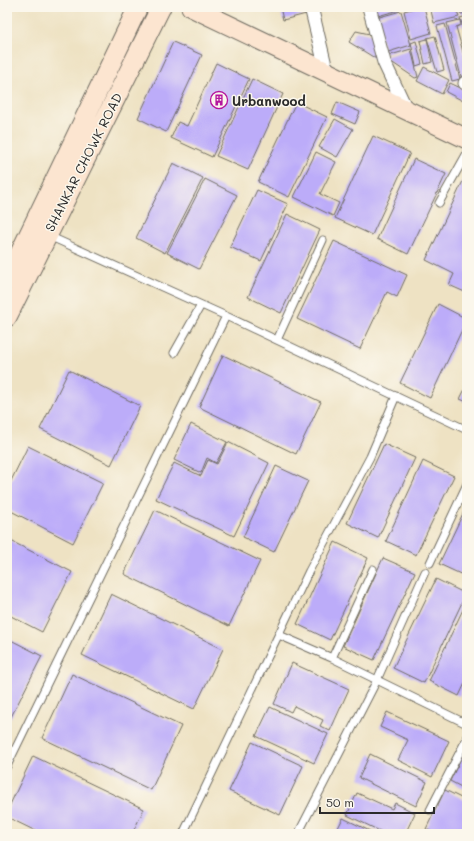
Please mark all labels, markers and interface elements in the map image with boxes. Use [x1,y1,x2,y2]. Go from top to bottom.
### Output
street label: SHANKAR CHOWK ROAD [41,90,125,234]
building icon: Urbanwood [209,90,229,110]
place label: Urbanwood [232,92,306,109]
scale bar [320,789,434,815]
text: 50 m [326,794,354,810]

